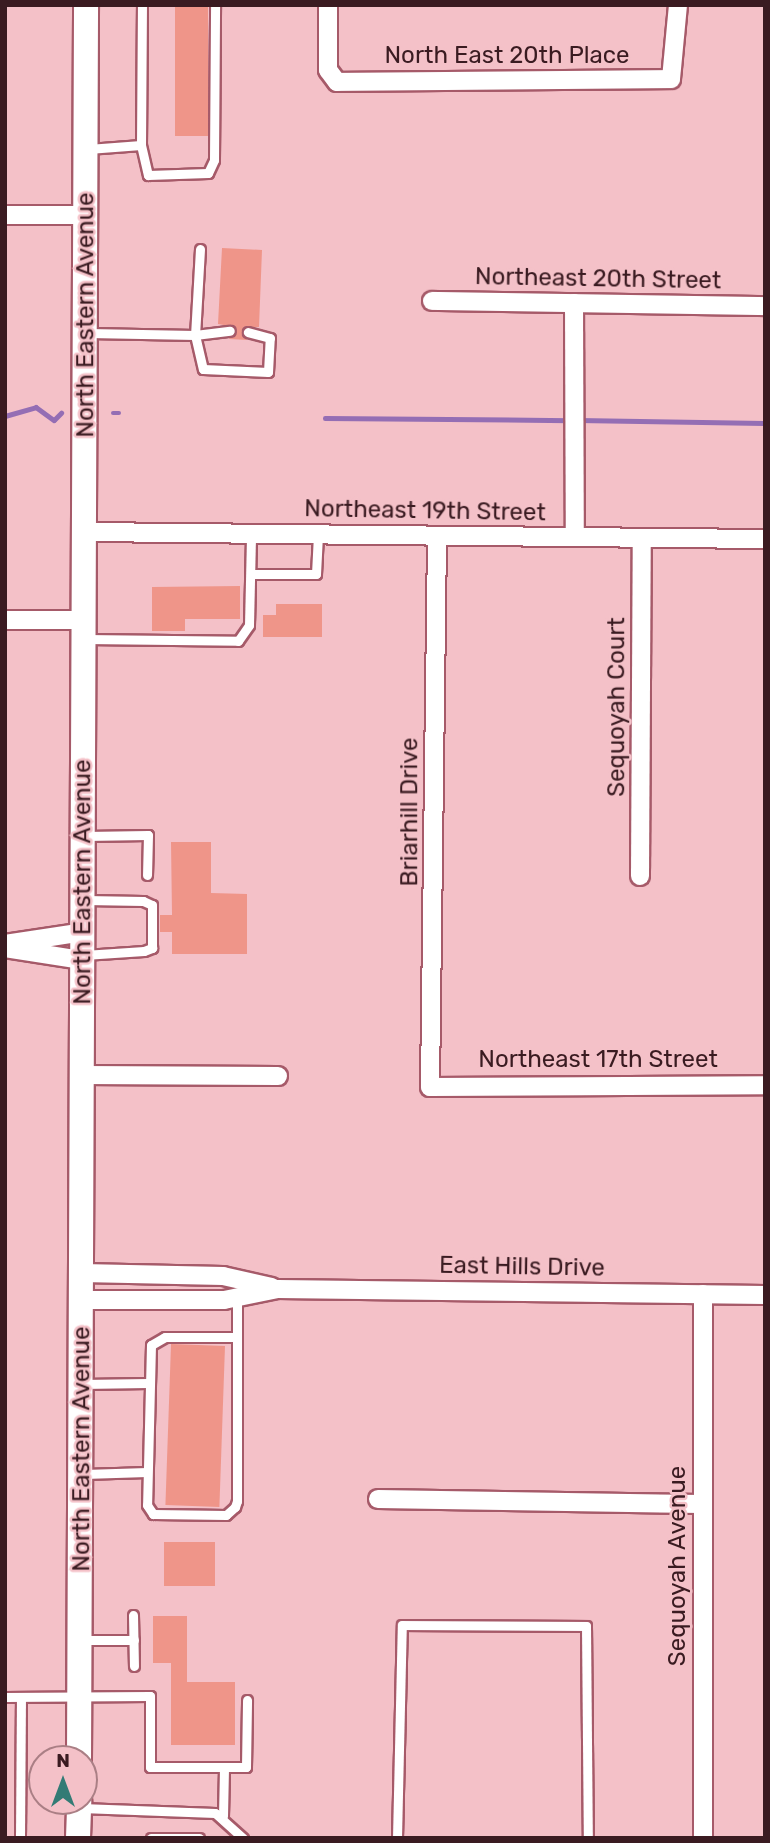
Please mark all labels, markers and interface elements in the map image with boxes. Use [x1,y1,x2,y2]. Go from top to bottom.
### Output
street label: North East 20th Place [384,42,630,70]
street label: North Eastern Avenue [72,192,100,438]
street label: Northeast 20th Street [475,262,721,296]
street label: Northeast 19th Street [304,494,546,528]
street label: Sequoyah Court [603,617,631,797]
street label: Briarhill Drive [396,737,424,887]
street label: North Eastern Avenue [69,759,97,1005]
street label: Northeast 17th Street [478,1046,718,1074]
street label: East Hills Drive [439,1251,605,1283]
street label: North Eastern Avenue [68,1326,96,1572]
street label: Sequoyah Avenue [664,1466,692,1666]
north arrow [28,1745,98,1815]
text: N [56,1749,70,1772]

